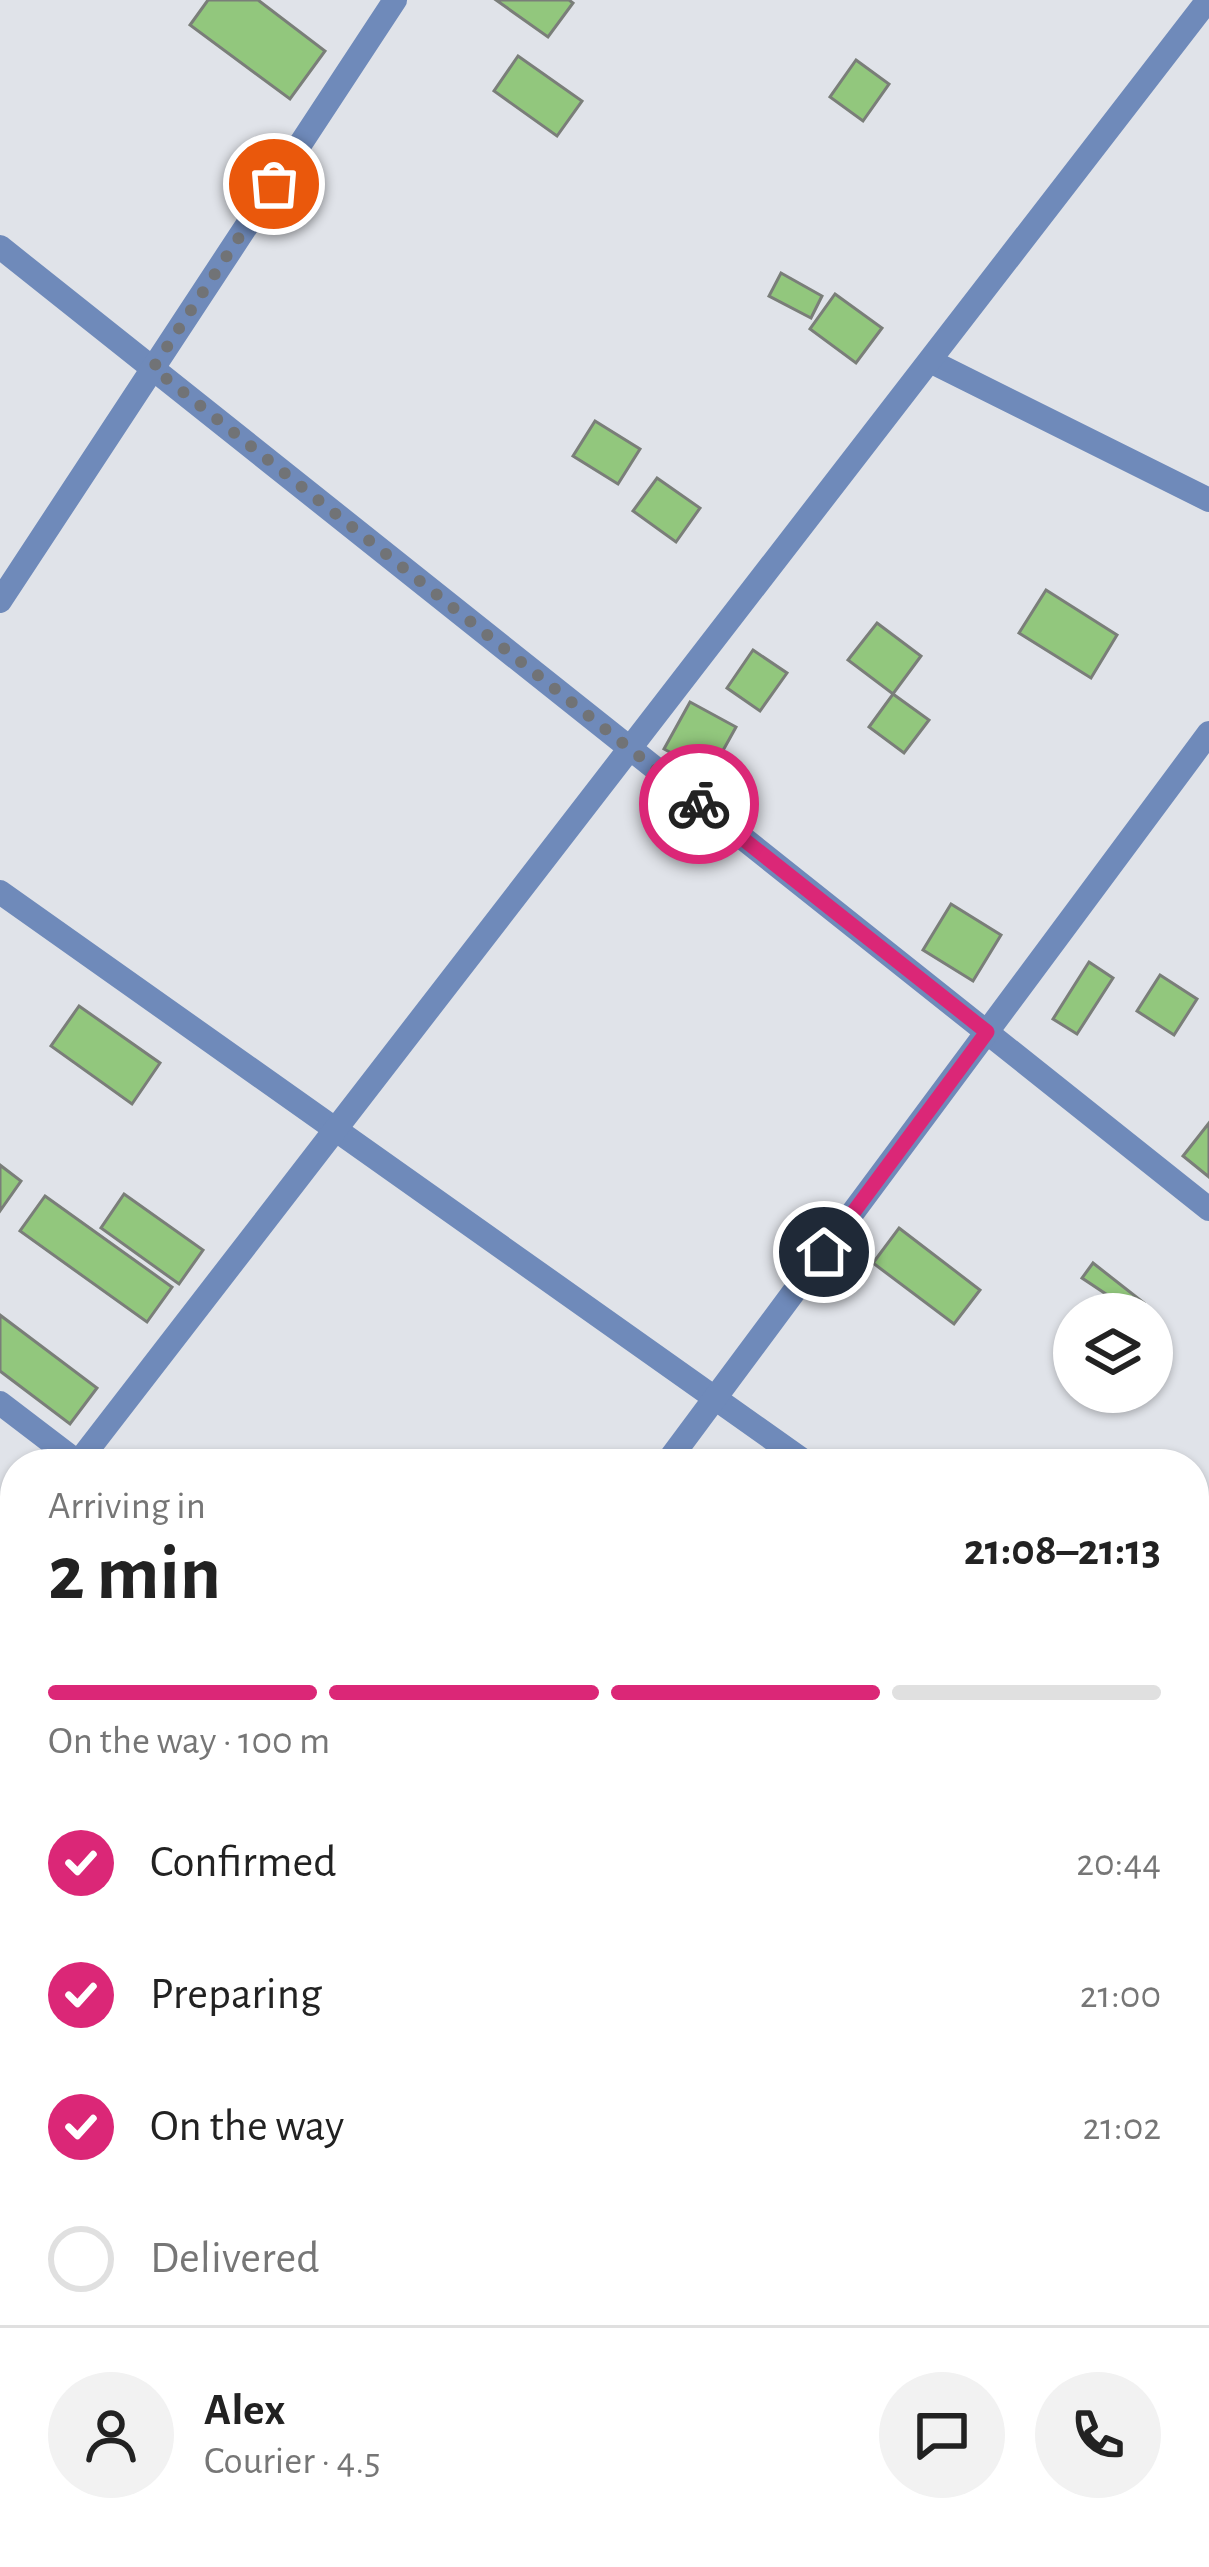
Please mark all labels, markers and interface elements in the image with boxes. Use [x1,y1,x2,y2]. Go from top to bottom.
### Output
pin [223,133,325,235]
icon: bag [241,151,307,217]
courier [639,744,759,864]
icon: bike [666,771,732,837]
pin [773,1201,875,1303]
icon: home [791,1219,857,1285]
map controls [1053,1293,1173,1413]
button: layers [1053,1293,1173,1413]
text: Arriving in [48,1487,206,1526]
text: 21:08–21:13 [964,1528,1161,1573]
text: 2 min [48,1536,221,1614]
text: On the way · 100 m [48,1722,330,1761]
icon: check [48,1830,114,1896]
text: Confirmed [150,1840,336,1885]
text: 20:44 [1076,1844,1161,1883]
icon: check [48,1962,114,2028]
text: Preparing [150,1972,322,2017]
text: 21:00 [1080,1976,1161,2015]
icon: check [48,2094,114,2160]
text: On the way [150,2104,344,2149]
text: 21:02 [1083,2108,1161,2147]
text: Delivered [150,2236,319,2281]
button: person [48,2372,174,2498]
button: chat [879,2372,1005,2498]
button: phone [1035,2372,1161,2498]
text: Alex [204,2388,285,2433]
text: Courier · 4.5 [204,2442,381,2481]

